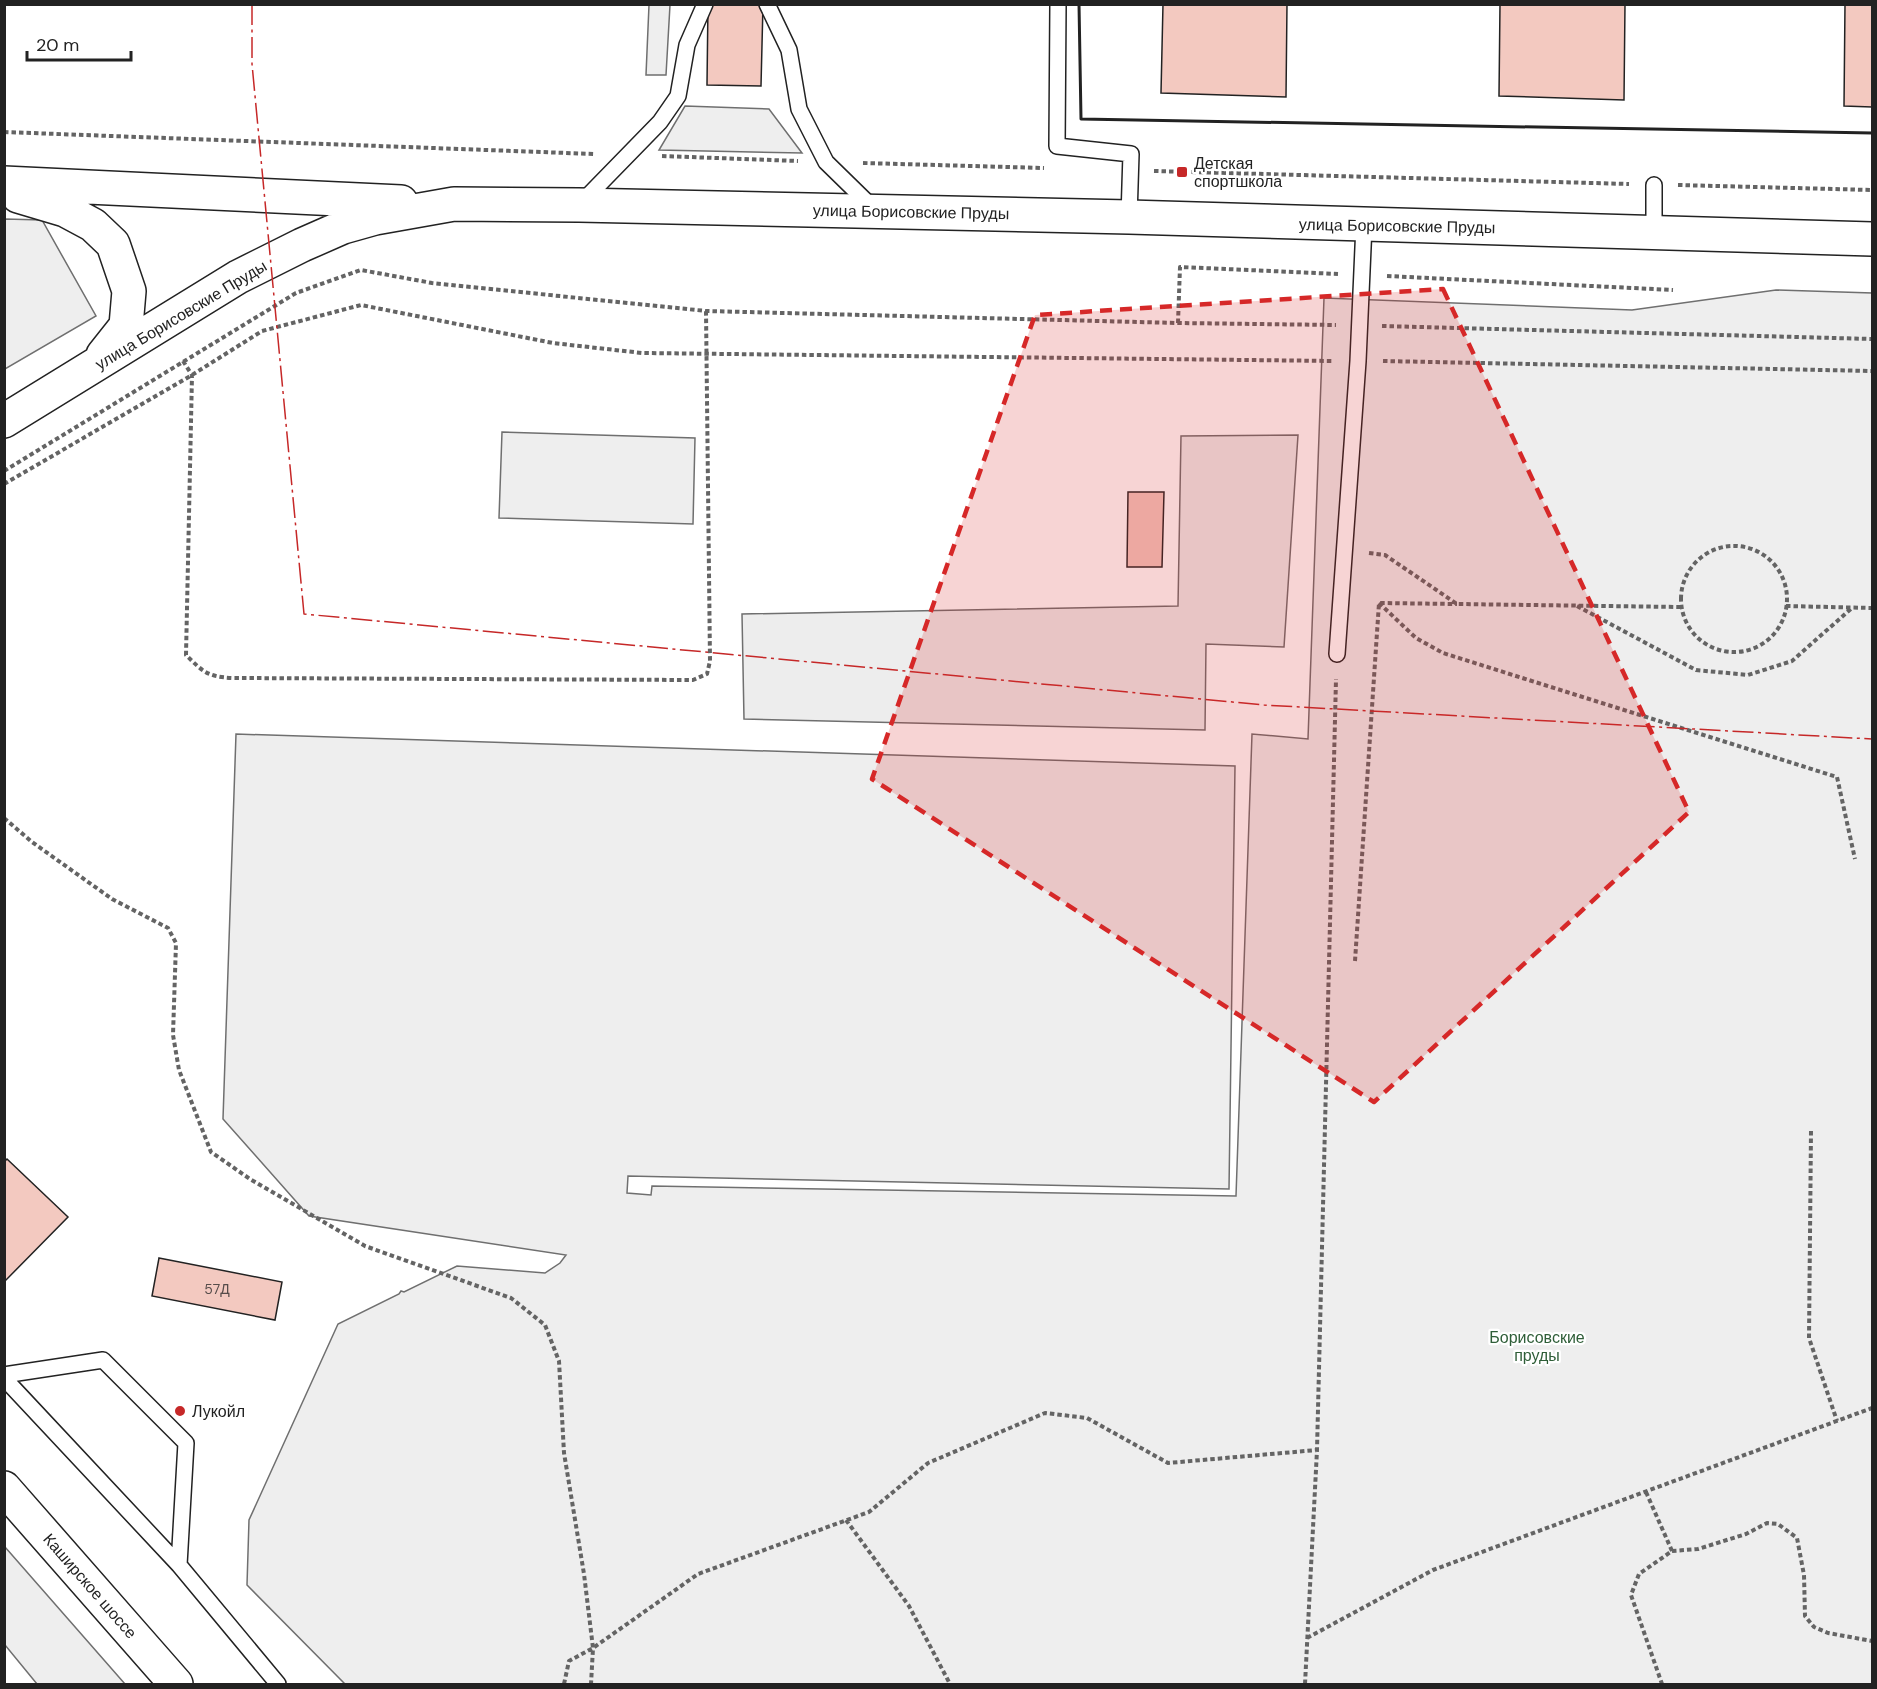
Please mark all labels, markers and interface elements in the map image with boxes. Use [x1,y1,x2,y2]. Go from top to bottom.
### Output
scale bar [27,24,130,62]
text: 20 m [36,33,79,57]
place label: Детская спортшкола [1194,153,1282,192]
marker: Детская спортшкола [1175,165,1189,179]
street label: улица Борисовские Пруды [813,200,1009,224]
street label: улица Борисовские Пруды [1299,214,1495,238]
street label: улица Борисовские Пруды [91,255,271,375]
house number: 57Д [204,1280,230,1298]
park label: Борисовские пруды [1489,1327,1585,1366]
place label: Лукойл [192,1401,245,1422]
marker: Лукойл [173,1404,187,1418]
street label: Каширское шоссе [39,1529,142,1643]

